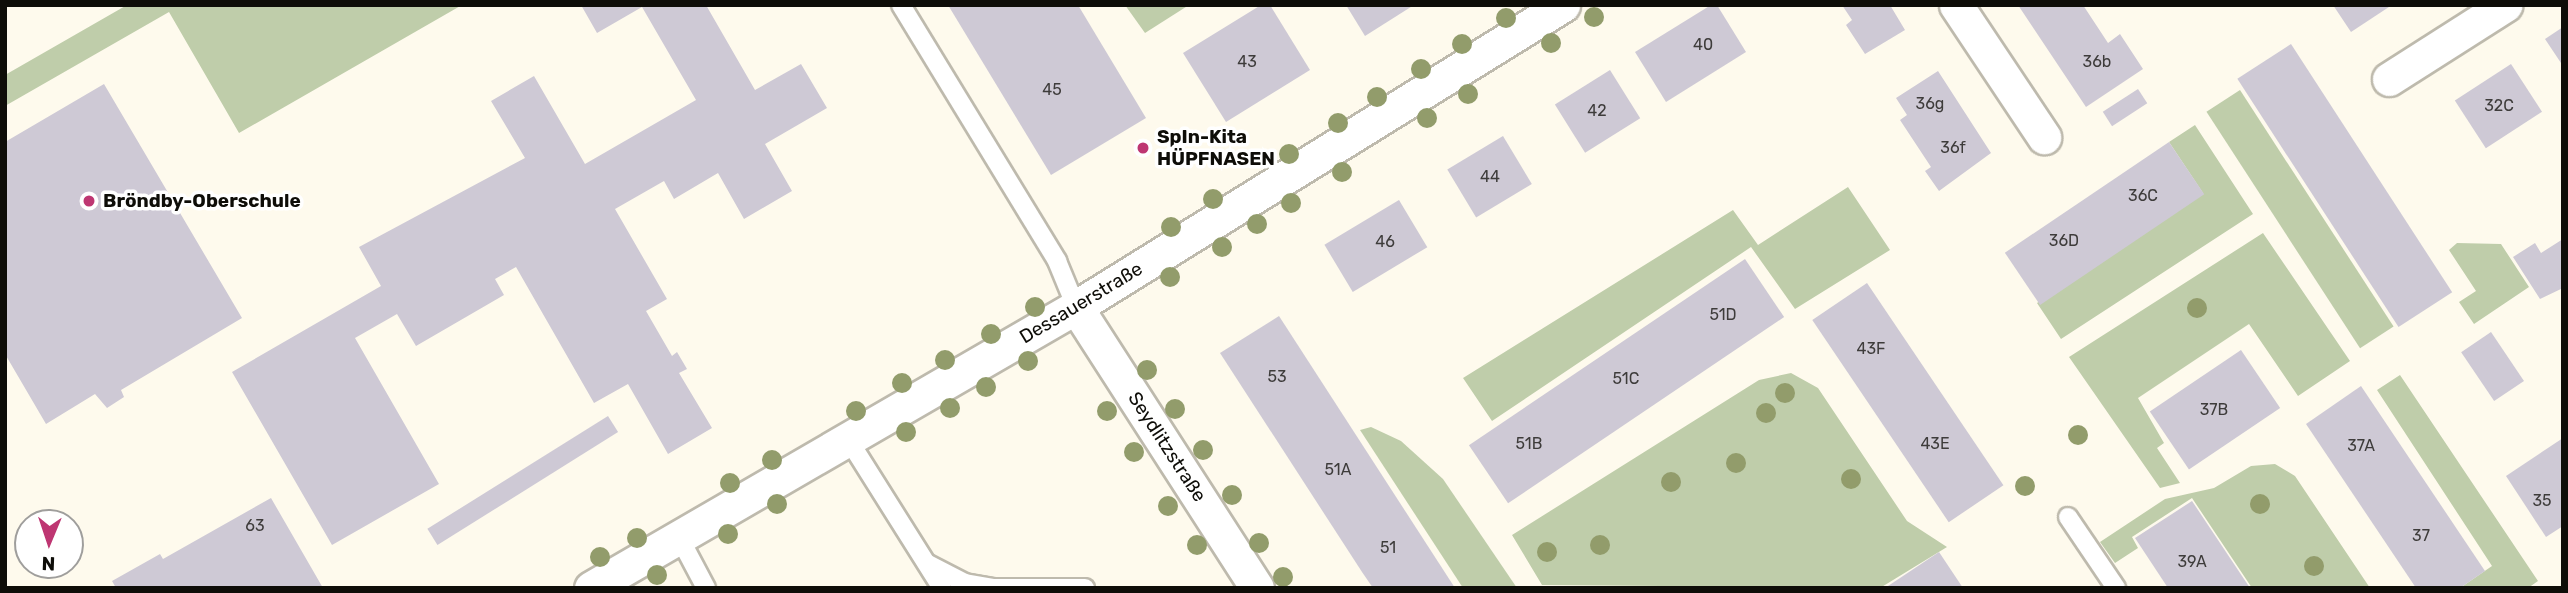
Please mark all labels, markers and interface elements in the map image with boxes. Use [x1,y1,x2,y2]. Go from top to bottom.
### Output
house number: 40 [1693,35,1713,55]
house number: 43 [1237,52,1257,72]
house number: 36b [2083,52,2111,72]
house number: 45 [1042,80,1062,100]
house number: 36g [1916,94,1944,114]
house number: 32C [2484,96,2514,116]
house number: 42 [1587,101,1607,121]
place label: SpIn-Kita HÜPFNASEN [1157,126,1275,170]
house number: 36f [1940,138,1966,158]
marker: SpIn-Kita HÜPFNASEN [1135,140,1151,156]
house number: 44 [1480,167,1500,187]
house number: 36C [2128,186,2158,206]
place label: Bröndby-Oberschule [103,190,301,212]
marker: Bröndby-Oberschule [81,193,97,209]
house number: 36D [2049,231,2079,251]
house number: 46 [1375,232,1395,252]
street label: Dessauerstraße [1015,257,1147,349]
house number: 51D [1709,305,1737,325]
house number: 43F [1857,339,1885,359]
house number: 53 [1267,367,1287,387]
house number: 51C [1613,369,1639,389]
street label: Seydlitzstraße [1123,388,1211,506]
house number: 37B [2200,400,2228,420]
house number: 51B [1516,434,1542,454]
house number: 43E [1920,434,1950,454]
house number: 37A [2347,436,2375,456]
house number: 51A [1325,460,1351,480]
house number: 35 [2532,491,2552,511]
north arrow [14,509,84,579]
house number: 63 [245,516,265,536]
house number: 37 [2412,526,2430,546]
house number: 51 [1380,538,1396,558]
text: N [41,552,56,575]
house number: 39A [2177,552,2207,572]

